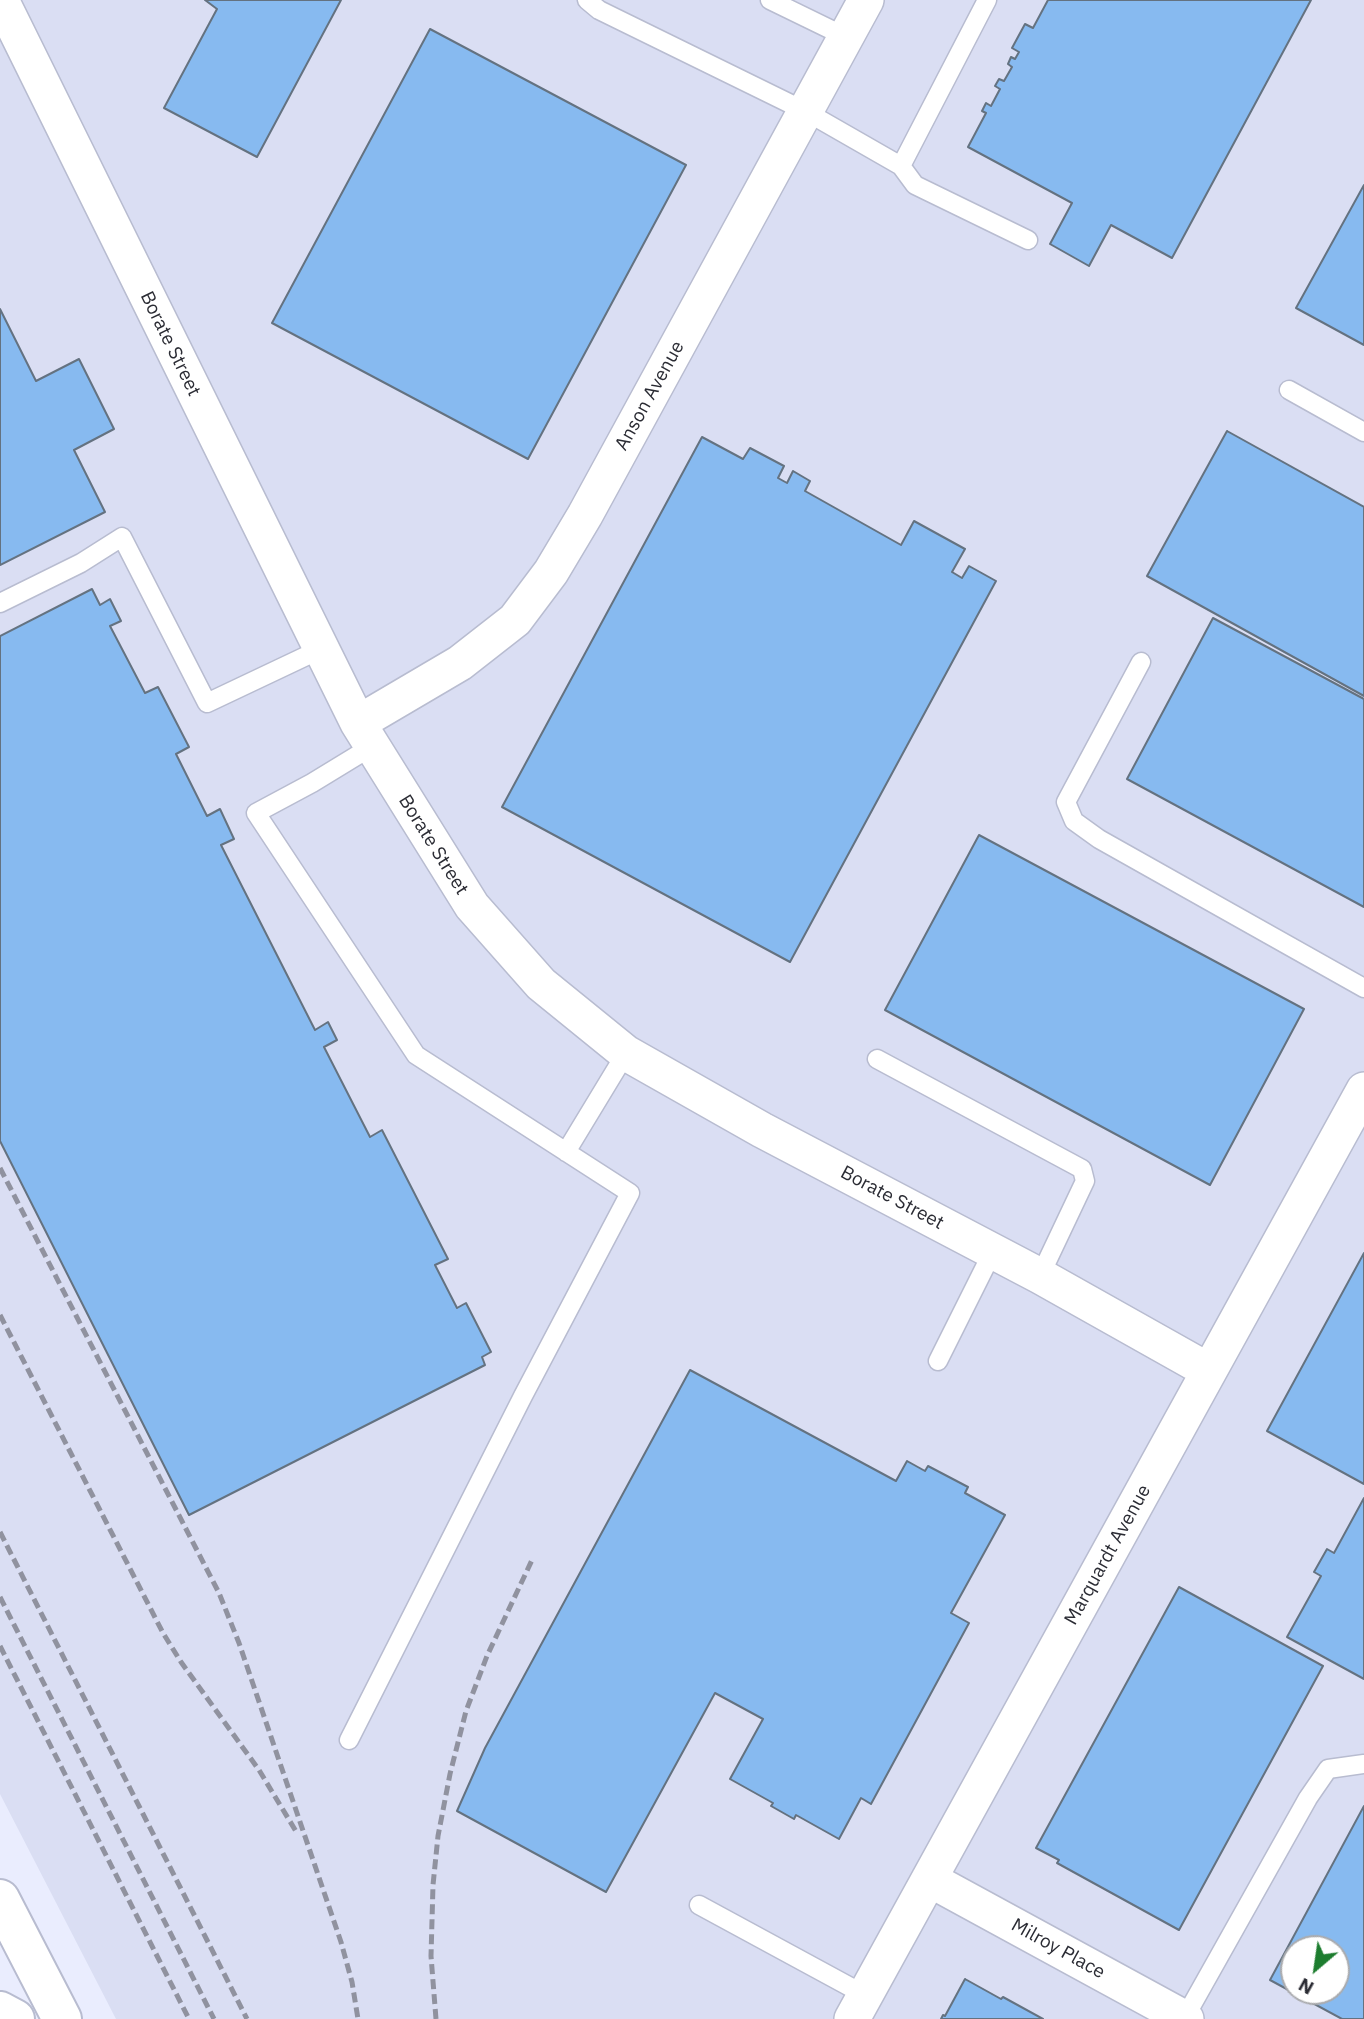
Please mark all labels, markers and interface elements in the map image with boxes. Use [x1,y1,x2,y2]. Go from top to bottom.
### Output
street label: Borate Street [135,288,205,400]
street label: Anson Avenue [611,337,689,455]
street label: Borate Street [393,791,473,899]
street label: Borate Street [836,1161,948,1235]
street label: Marquardt Avenue [1060,1481,1156,1629]
street label: Milroy Place [1007,1914,1109,1984]
north arrow [1280,1935,1350,2005]
text: N [1294,1973,1318,2000]

